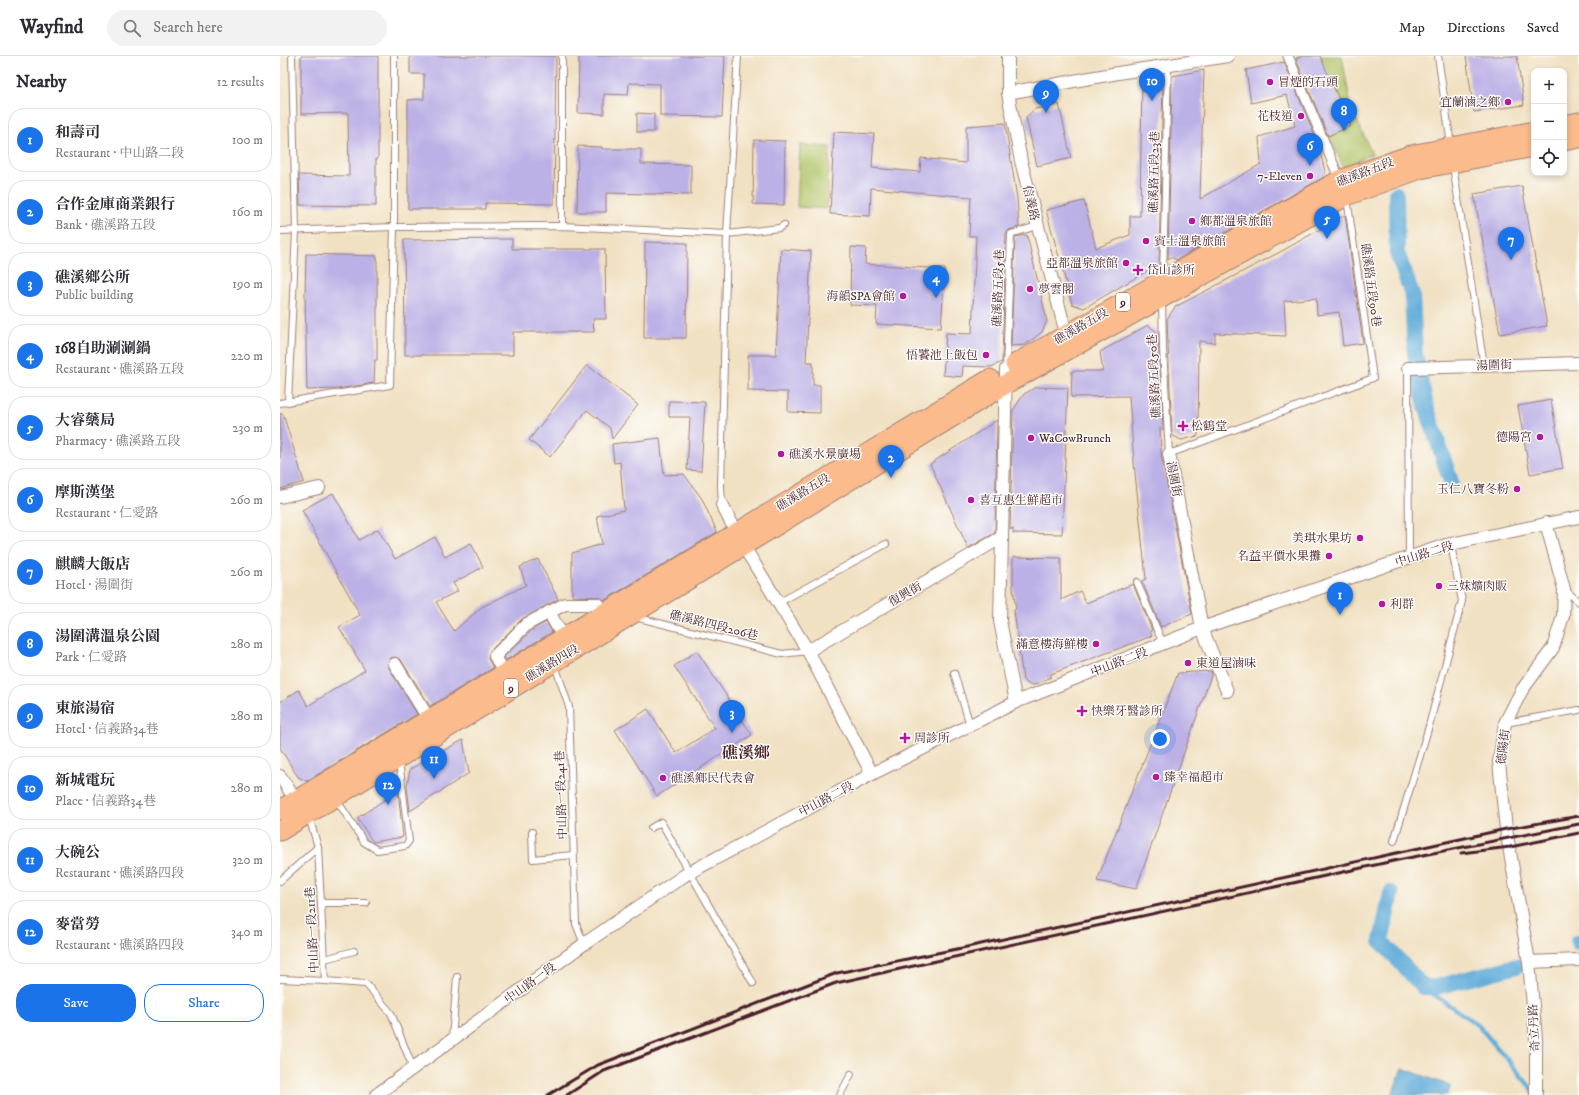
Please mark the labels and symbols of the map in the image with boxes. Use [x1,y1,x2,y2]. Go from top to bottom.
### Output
pin: 10 [1139,68,1165,101]
place label: 冒煙的石頭 [1278,75,1338,90]
marker: 冒煙的石頭 [1265,77,1275,87]
pin: 9 [1033,80,1059,113]
place label: 宜蘭滷之鄉 [1440,95,1500,110]
marker: 宜蘭滷之鄉 [1503,97,1513,107]
pin: 8 [1331,98,1357,131]
place label: 花枝道 [1257,109,1293,124]
marker: 花枝道 [1296,111,1306,121]
street label: 礁溪路五段23巷 [1146,131,1163,213]
pin: 6 [1297,133,1323,166]
street label: 礁溪路五段 [1334,155,1396,190]
place label: 7-Eleven [1257,169,1303,184]
marker: 7-Eleven [1305,171,1315,181]
street label: 信義路 [1019,184,1042,222]
pin: 5 [1314,206,1340,239]
place label: 鄉都溫泉旅館 [1200,214,1272,229]
marker: 鄉都溫泉旅館 [1187,216,1197,226]
pin: 7 [1498,227,1524,260]
place label: 賓士溫泉旅館 [1154,234,1226,249]
marker: 賓士溫泉旅館 [1141,236,1151,246]
street label: 礁溪路五段90巷 [1357,242,1384,328]
street label: 礁溪路五段5巷 [990,249,1007,327]
place label: 亞都溫泉旅館 [1046,256,1118,271]
marker: 亞都溫泉旅館 [1121,258,1131,268]
place label: 岱山診所 [1147,263,1195,278]
marker: 岱山診所 [1132,264,1144,276]
pin: 4 [923,265,949,298]
place label: 夢雲閣 [1038,282,1074,297]
marker: 夢雲閣 [1025,284,1035,294]
place label: 海韻SPA會館 [826,289,895,304]
marker: 海韻SPA會館 [898,291,908,301]
road number: 9 [1116,293,1130,311]
street label: 礁溪路五段 [1052,305,1111,348]
street label: 礁溪路五段50巷 [1145,333,1164,419]
place label: 悟饕池上飯包 [906,348,978,363]
marker: 悟饕池上飯包 [981,350,991,360]
street label: 湯圍街 [1476,357,1513,374]
place label: 松鶴堂 [1191,419,1227,434]
marker: 松鶴堂 [1178,421,1188,431]
place label: 德陽宮 [1496,430,1532,445]
place label: WaCowBrunch [1038,431,1112,446]
marker: 德陽宮 [1535,432,1545,442]
marker: WaCowBrunch [1026,433,1036,443]
pin: 2 [878,445,904,478]
place label: 礁溪水景廣場 [789,447,861,462]
marker: 礁溪水景廣場 [776,449,786,459]
street label: 湯圍街 [1163,460,1184,499]
street label: 礁溪路五段 [774,471,833,514]
place label: 玉仁八寶冬粉 [1437,482,1509,497]
marker: 玉仁八寶冬粉 [1512,484,1522,494]
place label: 喜互惠生鮮超市 [979,493,1063,508]
marker: 喜互惠生鮮超市 [966,495,976,505]
place label: 美琪水果坊 [1292,531,1352,546]
marker: 美琪水果坊 [1355,533,1365,543]
street label: 中山路二段 [1393,539,1455,570]
place label: 名益平價水果攤 [1237,549,1321,564]
marker: 名益平價水果攤 [1324,551,1334,561]
street label: 復興街 [886,578,925,610]
place label: 三妹爌肉販 [1447,579,1507,594]
marker: 三妹爌肉販 [1434,581,1444,591]
pin: 1 [1327,582,1353,615]
place label: 利群 [1390,597,1414,612]
marker: 利群 [1377,599,1387,609]
street label: 礁溪路四段206巷 [668,607,760,644]
place label: 滿意樓海鮮樓 [1016,637,1088,652]
marker: 滿意樓海鮮樓 [1091,639,1101,649]
street label: 礁溪路四段 [523,642,582,685]
street label: 中山路二段 [1088,645,1150,680]
place label: 東道屋滷味 [1196,656,1256,671]
marker: 東道屋滷味 [1183,658,1193,668]
road number: 9 [504,679,518,697]
pin: 3 [719,700,745,733]
place label: 快樂牙醫診所 [1091,704,1163,719]
marker: 快樂牙醫診所 [1076,705,1088,717]
street label: 德陽街 [1494,727,1513,766]
your location [1150,729,1170,749]
place label: 周診所 [914,731,950,746]
marker: 周診所 [899,732,911,744]
district label: 礁溪鄉 [722,743,770,763]
pin: 11 [421,746,447,779]
street label: 中山路一段241巷 [552,750,571,840]
place label: 臻幸福超市 [1164,770,1224,785]
place label: 礁溪鄉民代表會 [671,771,755,786]
pin: 12 [375,772,401,805]
marker: 臻幸福超市 [1151,772,1161,782]
marker: 礁溪鄉民代表會 [658,773,668,783]
street label: 中山路二段 [796,779,856,820]
street label: 中山路一段211巷 [303,886,322,974]
street label: 中山路一段 [502,960,559,1007]
street label: 奇立丹路 [1526,1004,1543,1052]

